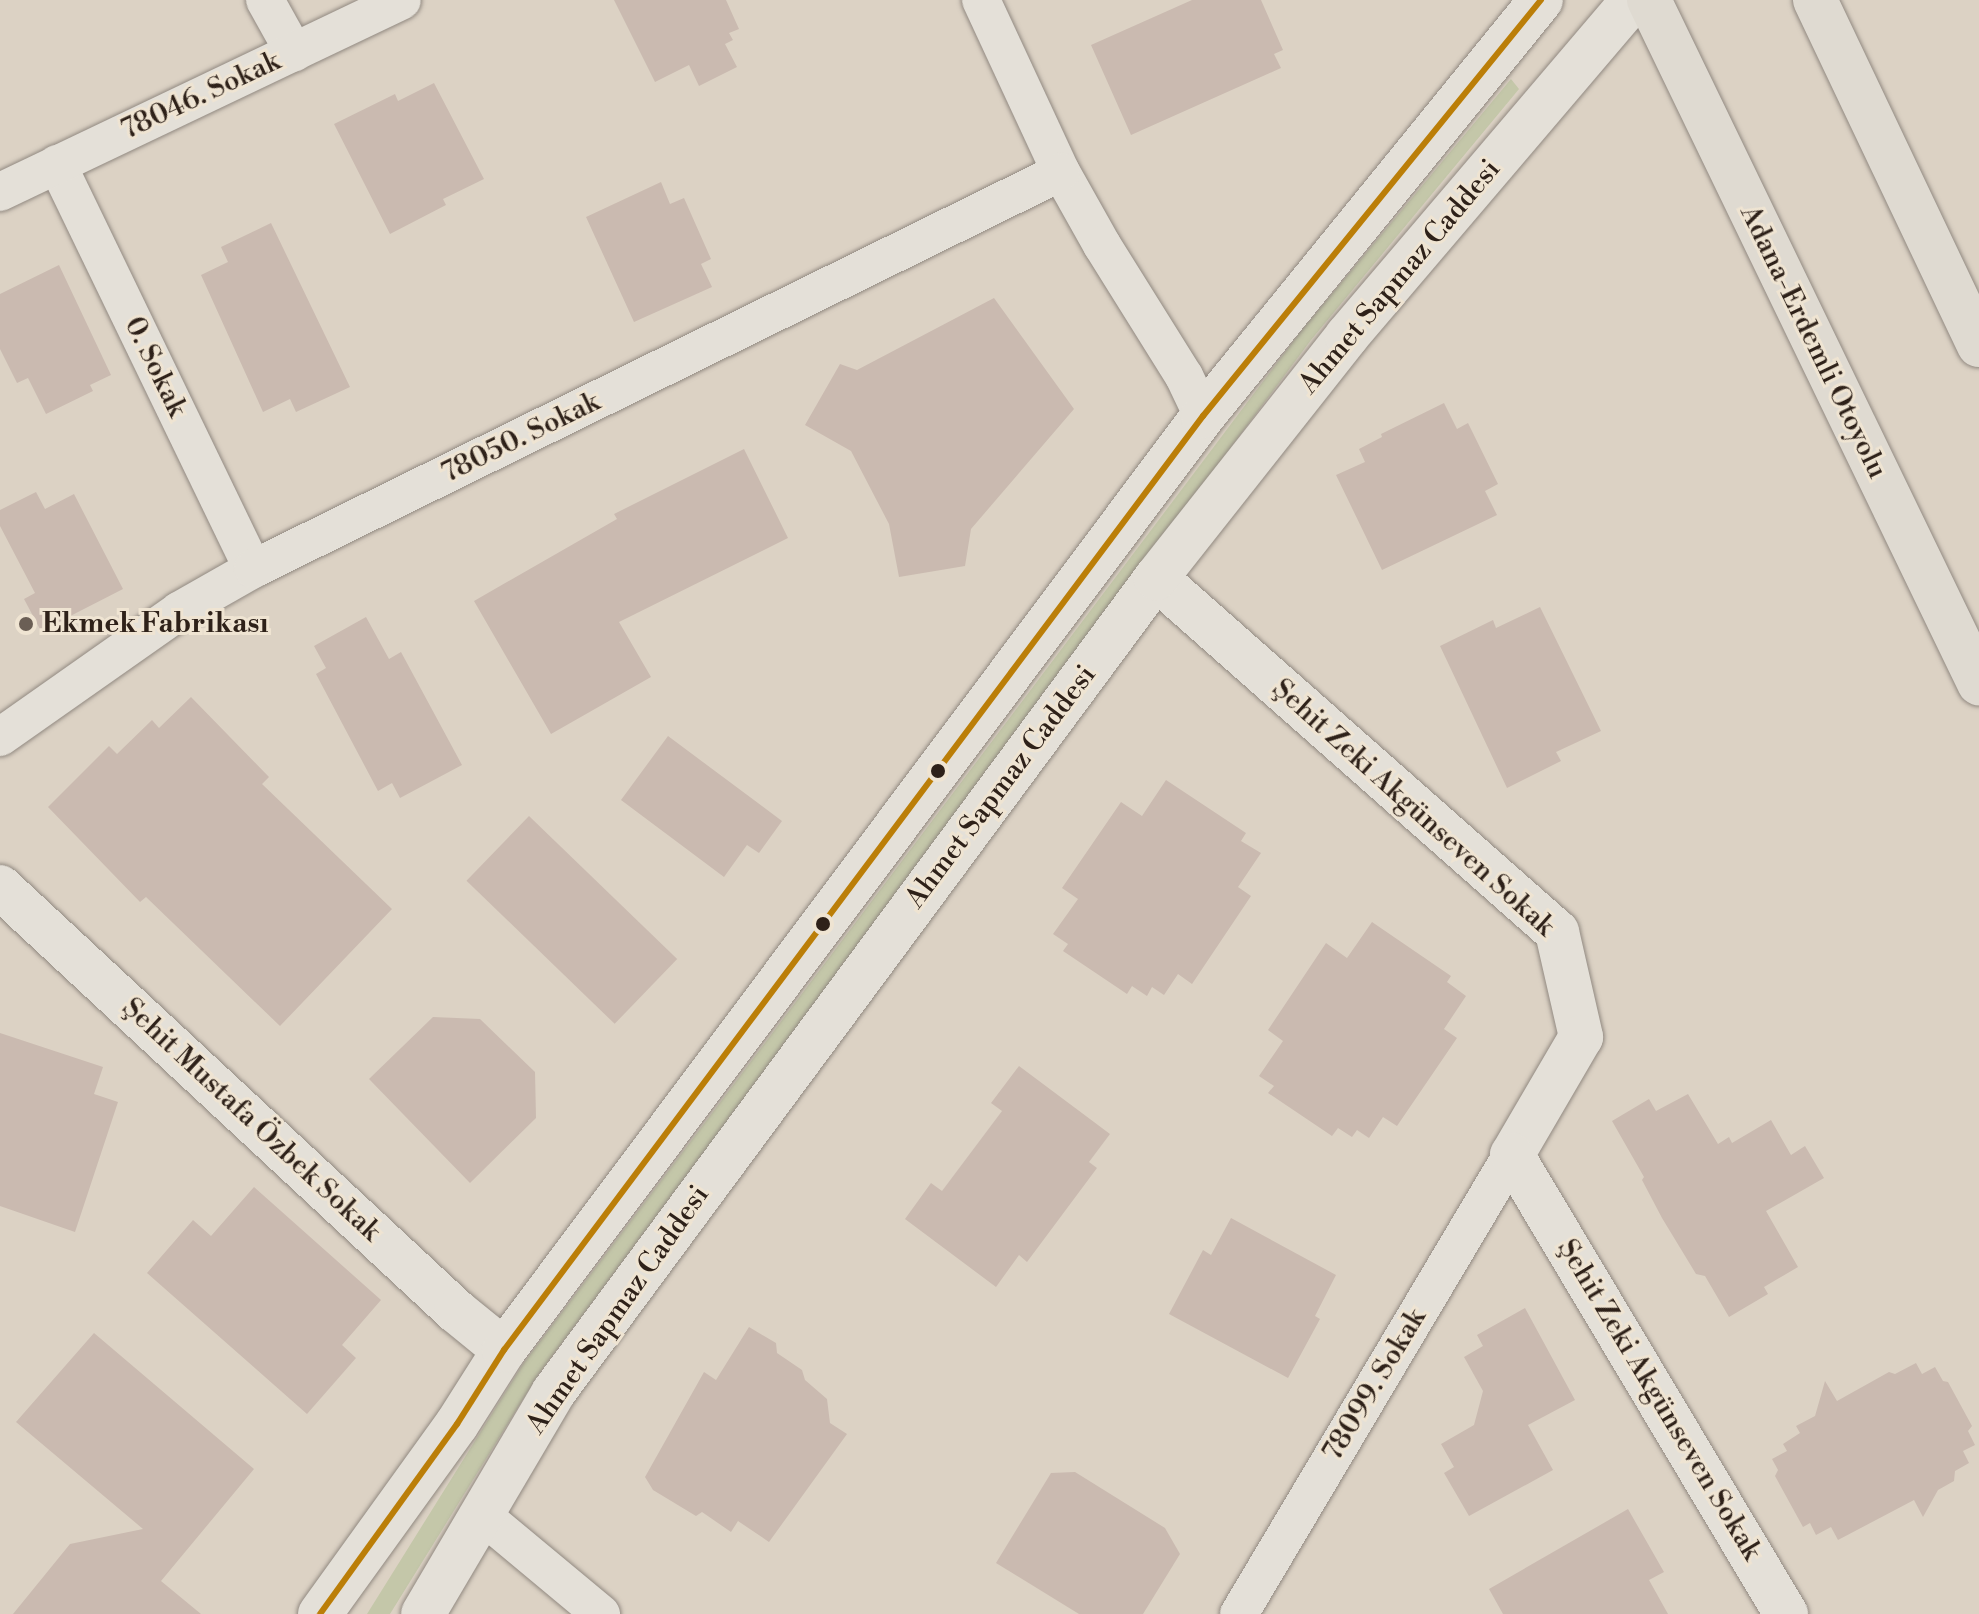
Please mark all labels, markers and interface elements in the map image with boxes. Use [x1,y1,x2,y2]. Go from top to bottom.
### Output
street label: 78046. Sokak [116,45,286,147]
street label: Ahmet Sapmaz Caddesi [1292,153,1508,401]
street label: Adana-Erdemli Otoyolu [1732,200,1894,484]
street label: 0. Sokak [116,312,194,422]
street label: 78050. Sokak [437,385,605,491]
place label: Ekmek Fabrikası [42,607,268,641]
marker: Ekmek Fabrikası [17,615,35,633]
street label: Ahmet Sapmaz Caddesi [899,659,1103,915]
street label: Şehit Zeki Akgünseven Sokak [1265,672,1561,944]
unlabelled marker [930,763,946,779]
unlabelled marker [815,916,831,932]
street label: Şehit Mustafa Özbek Sokak [115,991,387,1249]
street label: Ahmet Sapmaz Caddesi [520,1179,716,1441]
street label: Şehit Zeki Akgünseven Sokak [1550,1234,1768,1566]
street label: 78099. Sokak [1316,1303,1434,1467]

